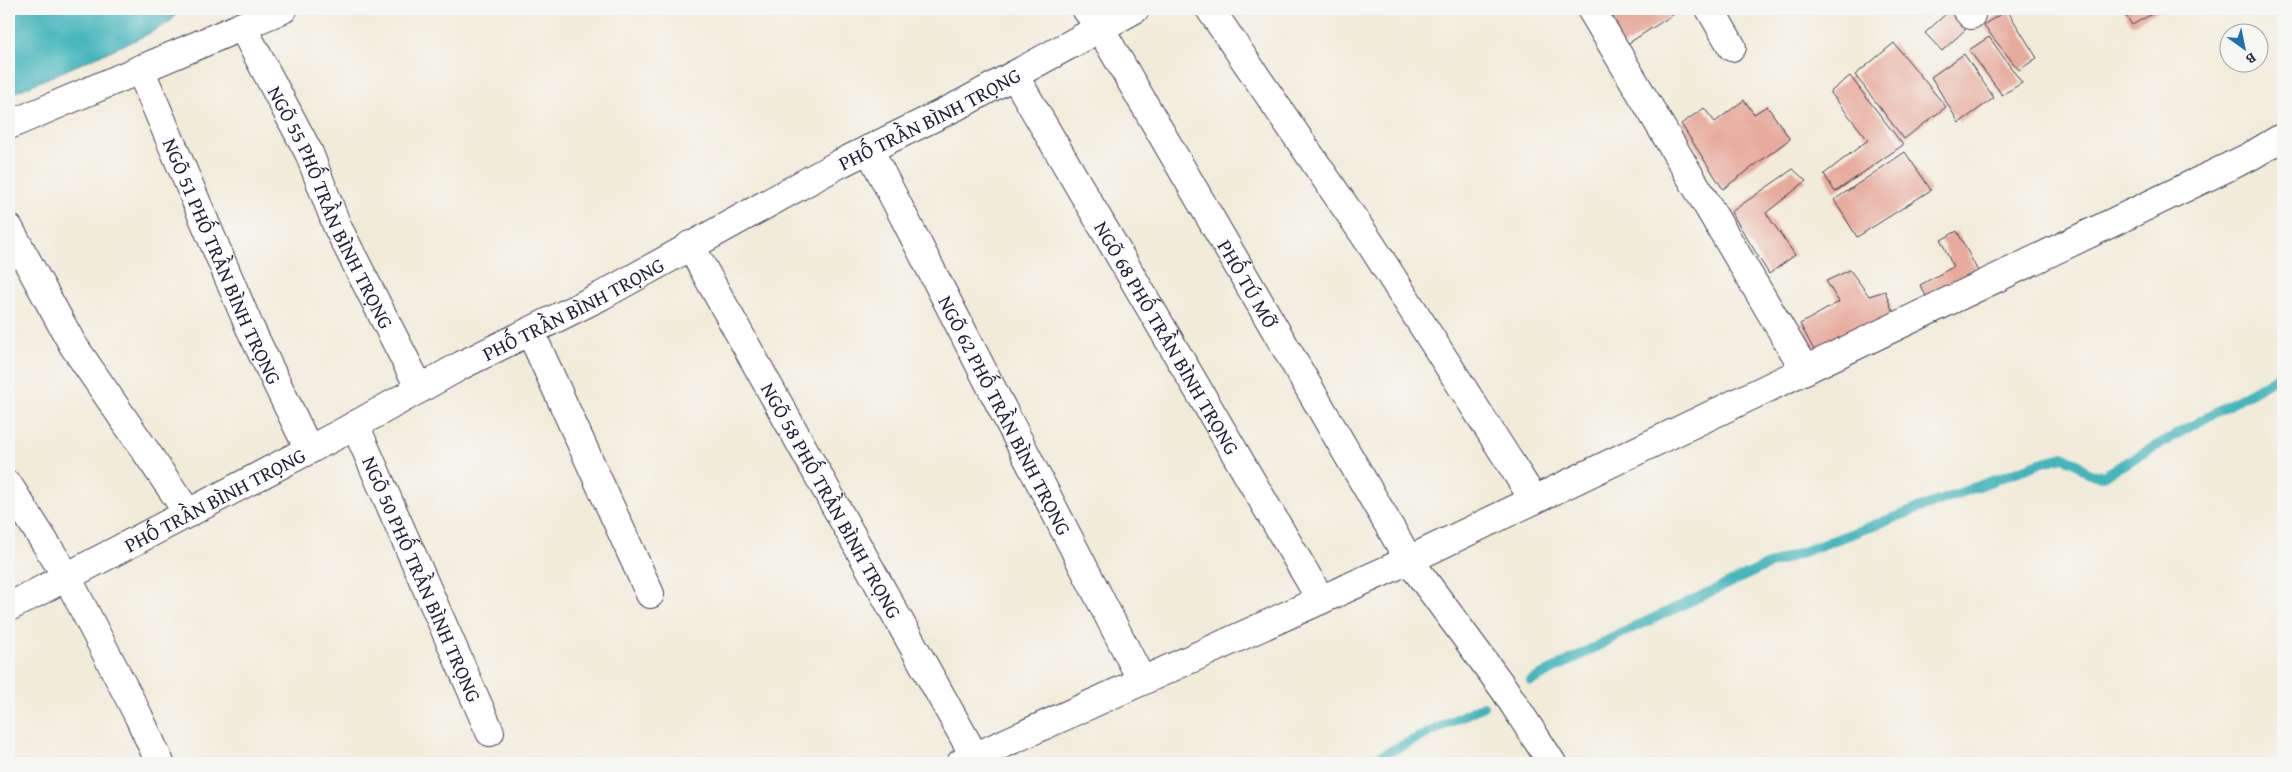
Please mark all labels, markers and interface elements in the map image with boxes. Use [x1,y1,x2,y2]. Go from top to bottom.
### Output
north arrow [2220,22,2270,72]
text: B [2242,48,2260,70]
street label: PHỐ TRẦN BÌNH TRỌNG [833,60,1026,177]
street label: NGÕ 55 PHỐ TRẦN BÌNH TRỌNG [261,80,401,334]
street label: NGÕ 51 PHỐ TRẦN BÌNH TRỌNG [156,133,290,389]
street label: NGÕ 68 PHỐ TRẦN BÌNH TRỌNG [1088,215,1247,460]
street label: PHỐ TÚ MỠ [1211,234,1286,334]
street label: PHỐ TRẦN BÌNH TRỌNG [477,249,669,367]
street label: NGÕ 62 PHỐ TRẦN BÌNH TRỌNG [932,290,1079,540]
street label: NGÕ 58 PHỐ TRẦN BÌNH TRỌNG [755,377,910,624]
street label: PHỐ TRẦN BÌNH TRỌNG [119,440,310,559]
street label: NGÕ 50 PHỐ TRẦN BÌNH TRỌNG [356,451,490,707]

